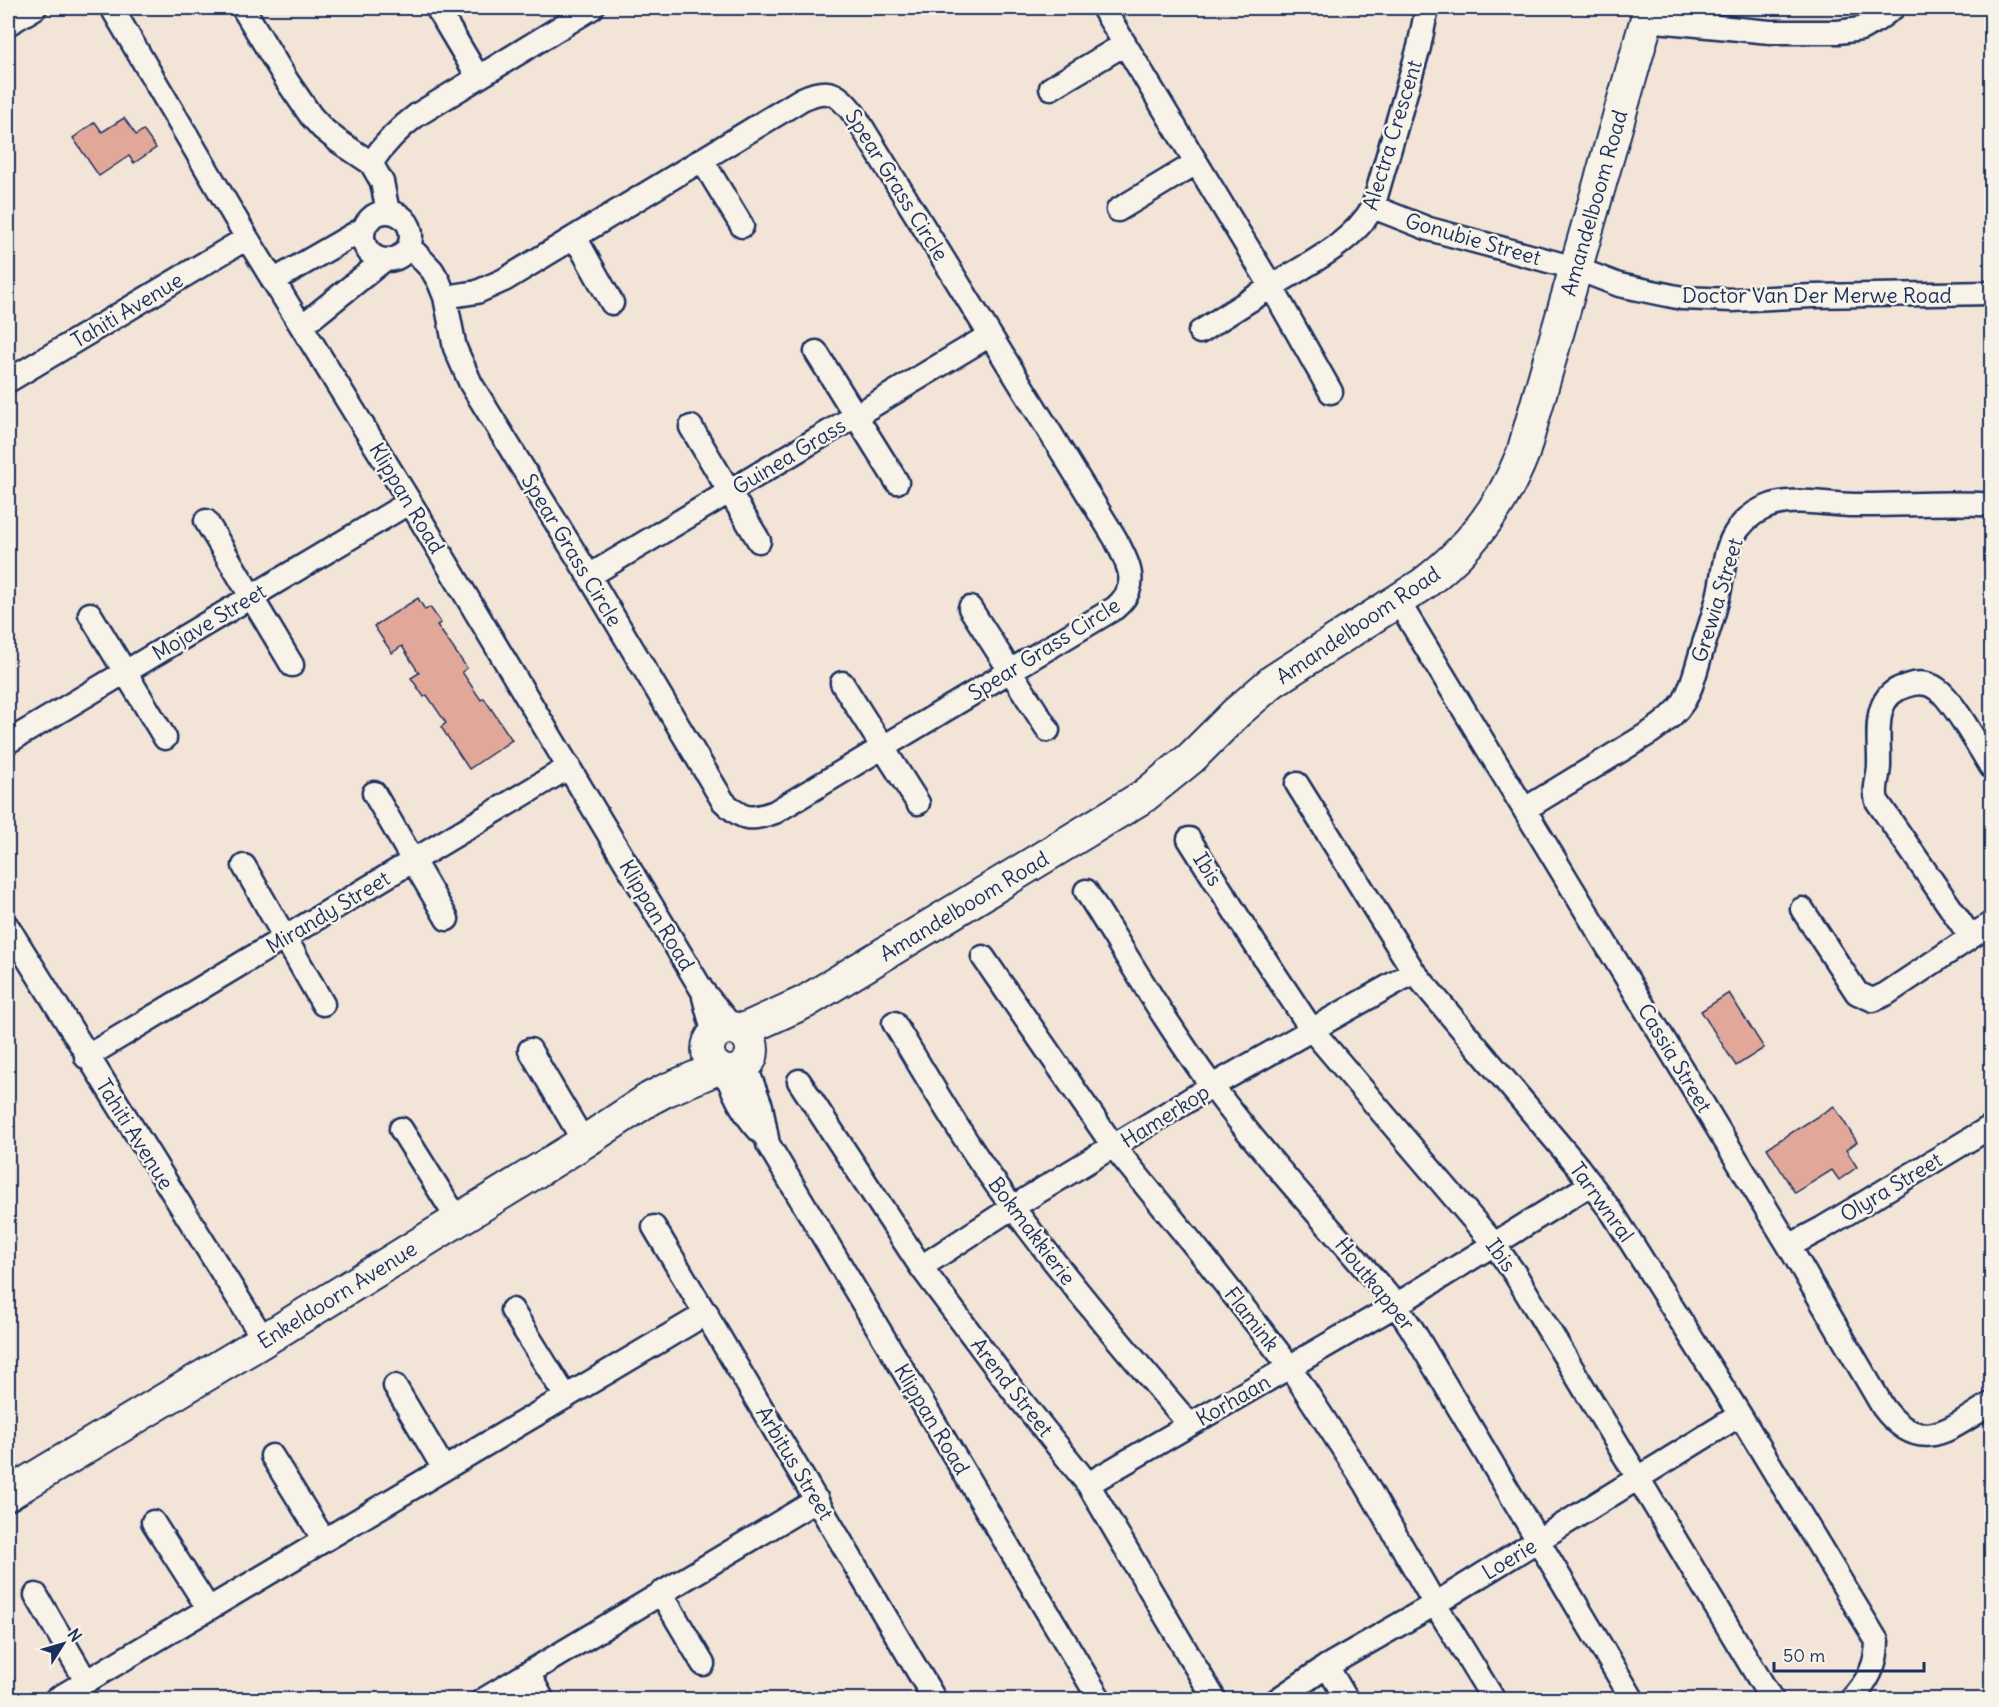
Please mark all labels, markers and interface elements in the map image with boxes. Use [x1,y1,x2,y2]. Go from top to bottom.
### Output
street label: Alectra Crescent [1356,57,1428,213]
street label: Spear Grass Circle [840,104,954,266]
street label: Amandelboom Road [1555,107,1633,299]
street label: Gonubie Street [1402,207,1544,271]
street label: Tahiti Avenue [66,266,188,354]
street label: Doctor Van Der Merwe Road [1682,282,1952,309]
street label: Guinea Grass [728,412,850,500]
street label: Klippan Road [363,438,451,558]
street label: Spear Grass Circle [516,469,628,631]
street label: Grewia Street [1685,535,1749,665]
street label: Amandelboom Road [1271,560,1445,690]
street label: Mojave Street [147,577,271,667]
street label: Spear Grass Circle [963,592,1125,706]
street label: Amandelboom Road [875,845,1053,967]
street label: Ibis [1187,847,1229,891]
street label: Klippan Road [613,855,701,975]
street label: Mirandy Street [261,865,395,959]
street label: Cassia Street [1632,999,1718,1117]
street label: Tahiti Avenue [90,1074,180,1194]
street label: Hamerkop [1116,1078,1214,1154]
street label: Olyra Street [1835,1146,1947,1228]
street label: Tarrwnral [1564,1157,1640,1247]
street label: Bokmakkierie [982,1171,1082,1291]
street label: Houtkapper [1329,1232,1421,1337]
street label: Ibis [1480,1233,1522,1277]
street label: Enkeldoorn Avenue [252,1235,422,1355]
street label: Flamink [1218,1281,1286,1357]
street label: Arend Street [965,1332,1059,1442]
street label: Klippan Road [888,1359,976,1479]
street label: Korhaan [1191,1368,1275,1432]
street label: Arbitus Street [750,1401,840,1525]
street label: Loerie [1477,1532,1541,1586]
north arrow [33,1614,93,1674]
text: N [64,1625,86,1645]
scale bar [1774,1635,1924,1673]
text: 50 m [1783,1644,1825,1667]

